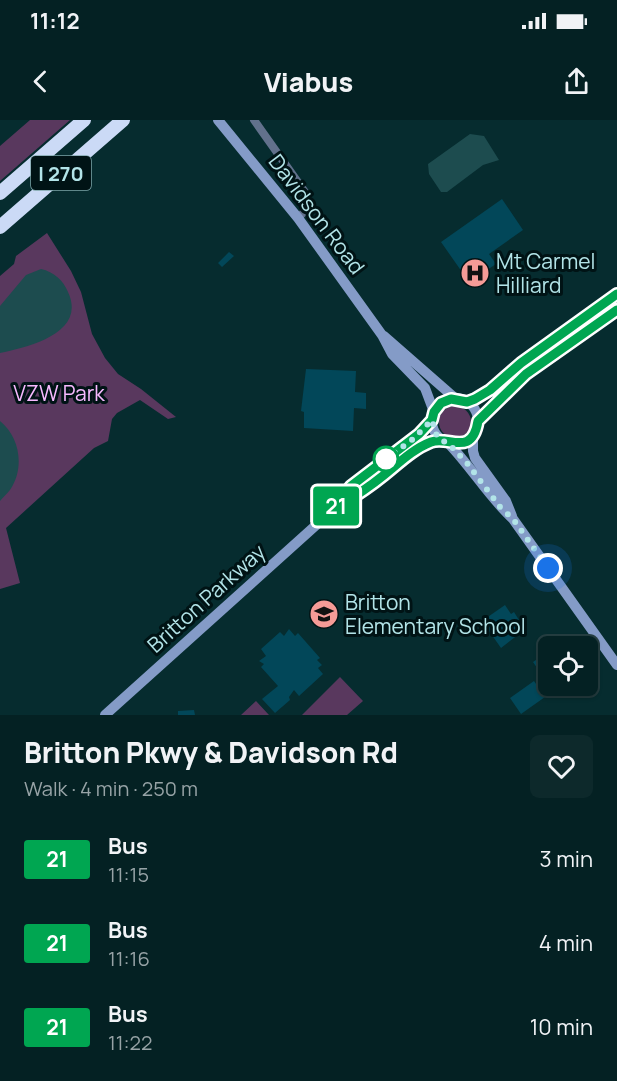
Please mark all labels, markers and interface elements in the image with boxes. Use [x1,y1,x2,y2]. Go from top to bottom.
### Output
text: 11:12 [30,6,80,36]
text: Viabus [264,63,353,100]
icon: back [24,65,57,98]
icon: share [560,65,593,98]
street label: Davidson Road [263,148,371,280]
road number: I 270 [31,156,91,190]
place label: Mt Carmel Hilliard [496,247,595,299]
hospital icon: Mt Carmel Hilliard [459,257,491,289]
park label: VZW Park [13,379,105,407]
unlabelled marker [373,446,399,472]
line badge: 21 [309,486,363,526]
text: 21 [325,492,347,520]
street label: Britton Parkway [141,538,271,658]
your location [533,553,563,583]
place label: Britton Elementary School [345,588,526,640]
school or university icon: Britton Elementary School [308,598,340,630]
map controls [538,636,598,696]
button: locate [538,636,598,696]
text: Britton Pkwy & Davidson Rd [24,733,398,771]
button: heart [530,735,593,798]
text: Walk · 4 min · 250 m [24,775,198,802]
text: Bus [108,831,148,861]
text: 3 min [540,844,593,874]
text: 21 [46,845,68,873]
text: 11:15 [108,861,149,888]
text: Bus [108,915,148,945]
text: 4 min [539,928,593,958]
text: 21 [46,929,68,957]
text: 11:16 [108,945,150,972]
text: Bus [108,999,148,1029]
text: 10 min [530,1012,593,1042]
text: 21 [46,1013,68,1041]
text: 11:22 [108,1029,152,1056]

